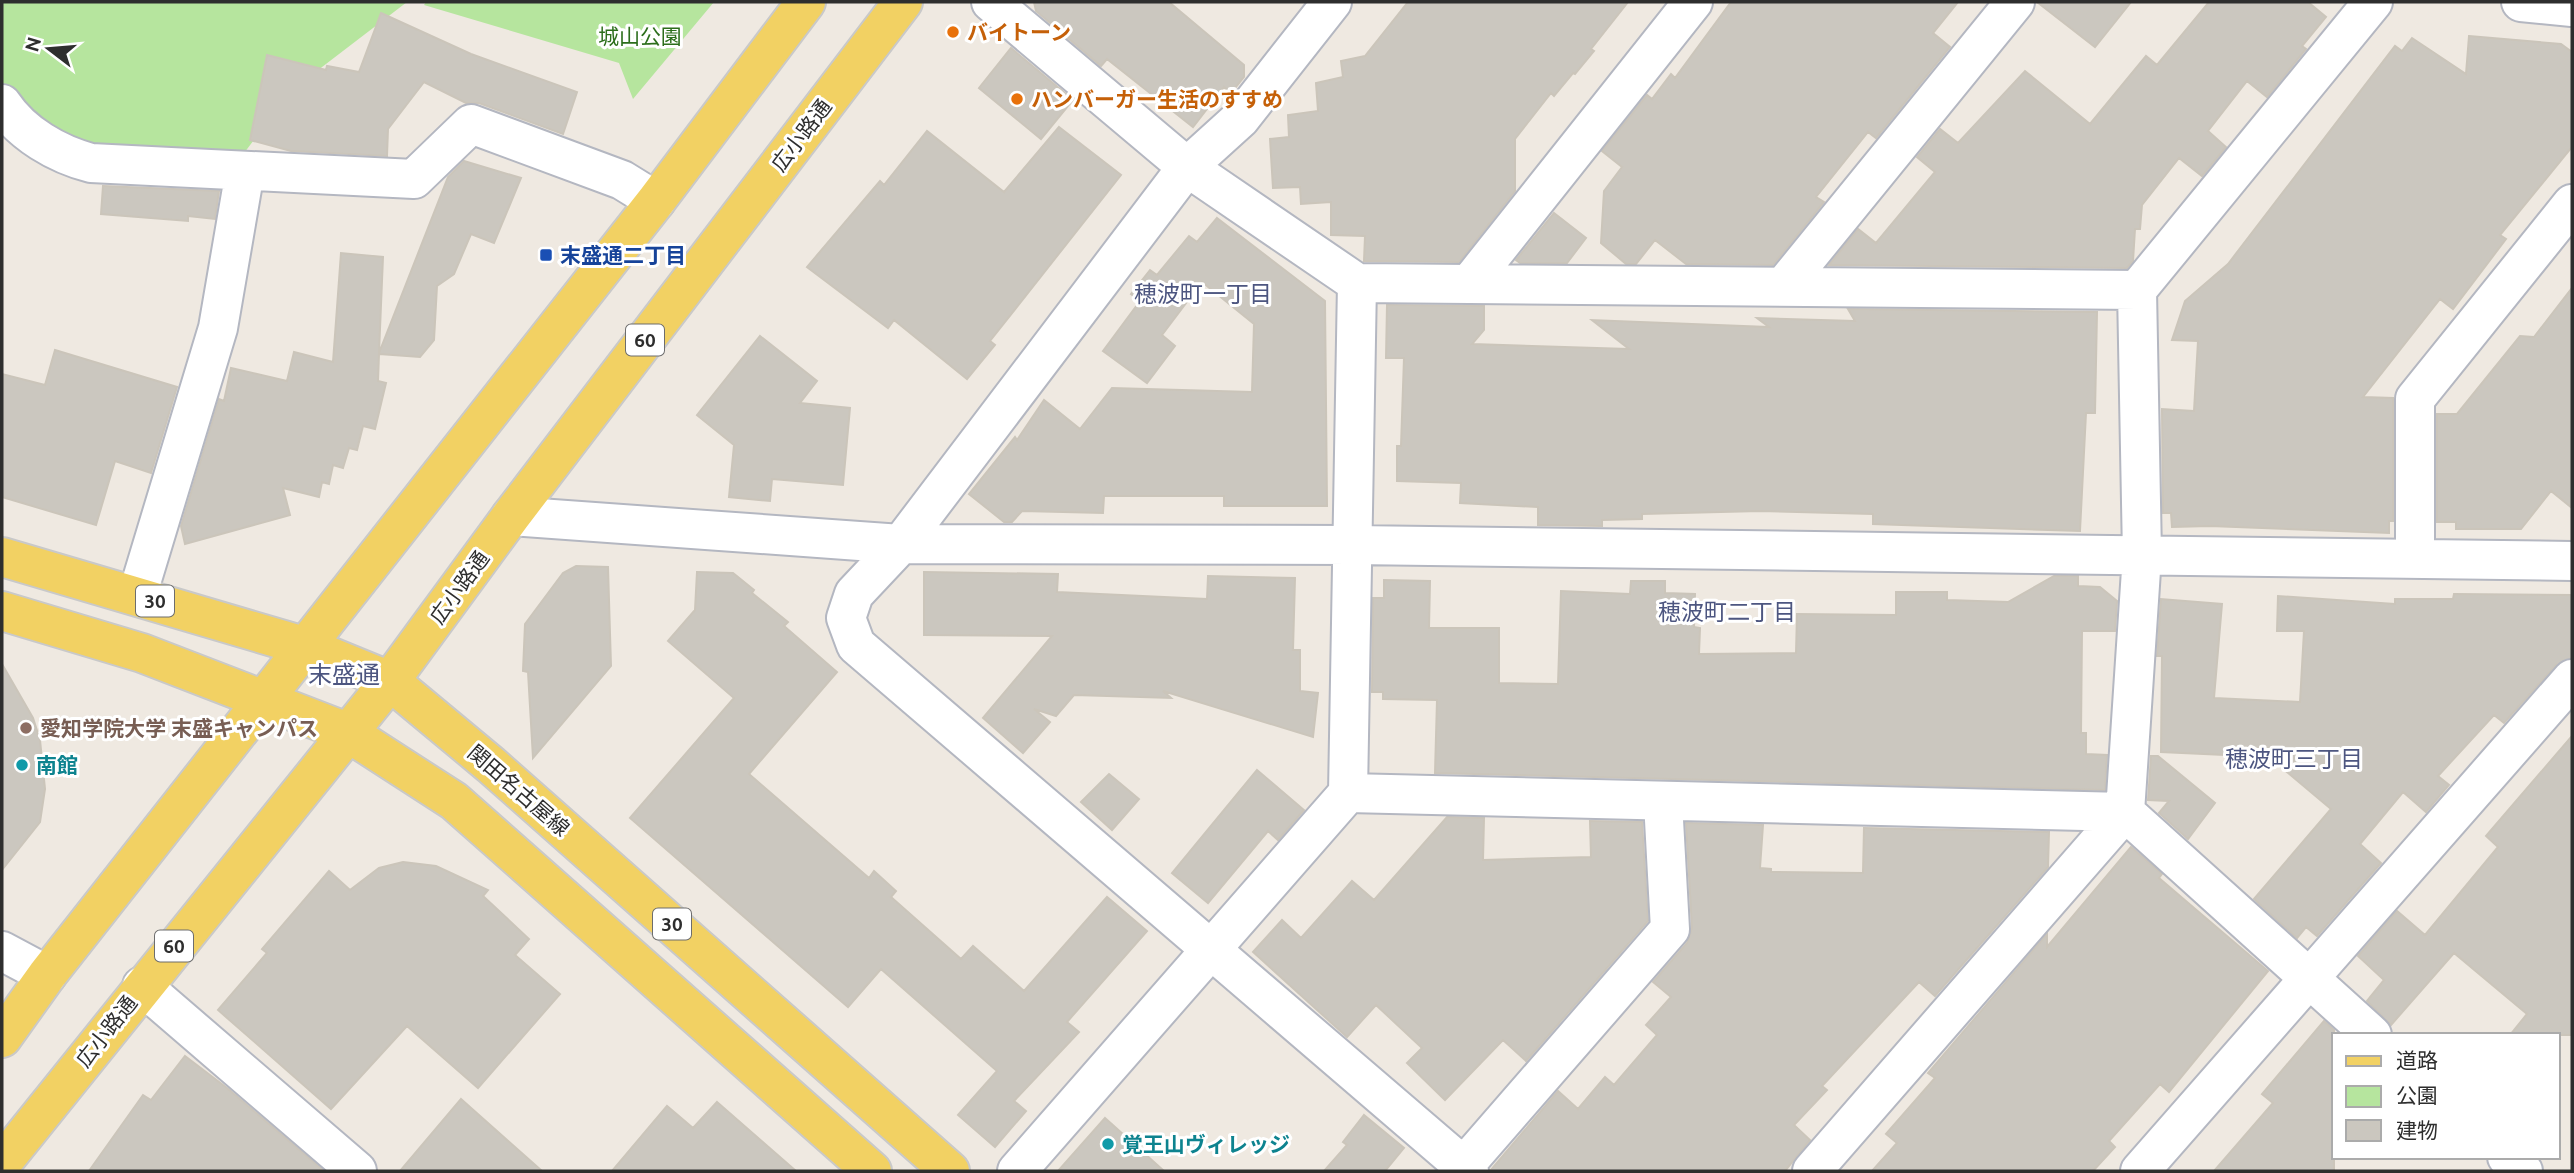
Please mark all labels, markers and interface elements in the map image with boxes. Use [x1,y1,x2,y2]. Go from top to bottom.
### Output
north arrow [14,14,84,84]
place label: バイトーン [967,20,1071,44]
park label: 城山公園 [598,24,682,48]
marker: バイトーン [945,24,961,40]
text: N [20,34,45,54]
place label: ハンバーガー生活のすすめ [1031,87,1283,111]
marker: ハンバーガー生活のすすめ [1009,91,1025,107]
street label: 広小路通 [766,94,836,176]
place label: 末盛通二丁目 [560,243,686,267]
marker: 末盛通二丁目 [538,247,554,263]
district label: 穂波町一丁目 [1134,281,1272,306]
road number: 60 [626,324,664,356]
street label: 広小路通 [425,546,493,628]
road number: 30 [136,586,174,616]
district label: 穂波町二丁目 [1658,599,1796,624]
district label: 末盛通 [308,661,380,688]
place label: 愛知学院大学 末盛キャンパス [40,716,318,740]
marker: 愛知学院大学 末盛キャンパス [18,720,34,736]
street label: 関田名古屋線 [464,740,574,840]
district label: 穂波町三丁目 [2225,746,2363,771]
place label: 南館 [36,753,78,777]
marker: 南館 [14,757,30,773]
road number: 30 [653,908,691,940]
road number: 60 [155,930,193,962]
street label: 広小路通 [71,991,141,1071]
legend [2332,1033,2560,1159]
text: 道路 [2396,1048,2438,1072]
text: 公園 [2396,1083,2438,1107]
text: 建物 [2396,1118,2438,1142]
place label: 覚王山ヴィレッジ [1122,1132,1290,1156]
marker: 覚王山ヴィレッジ [1100,1136,1116,1152]

